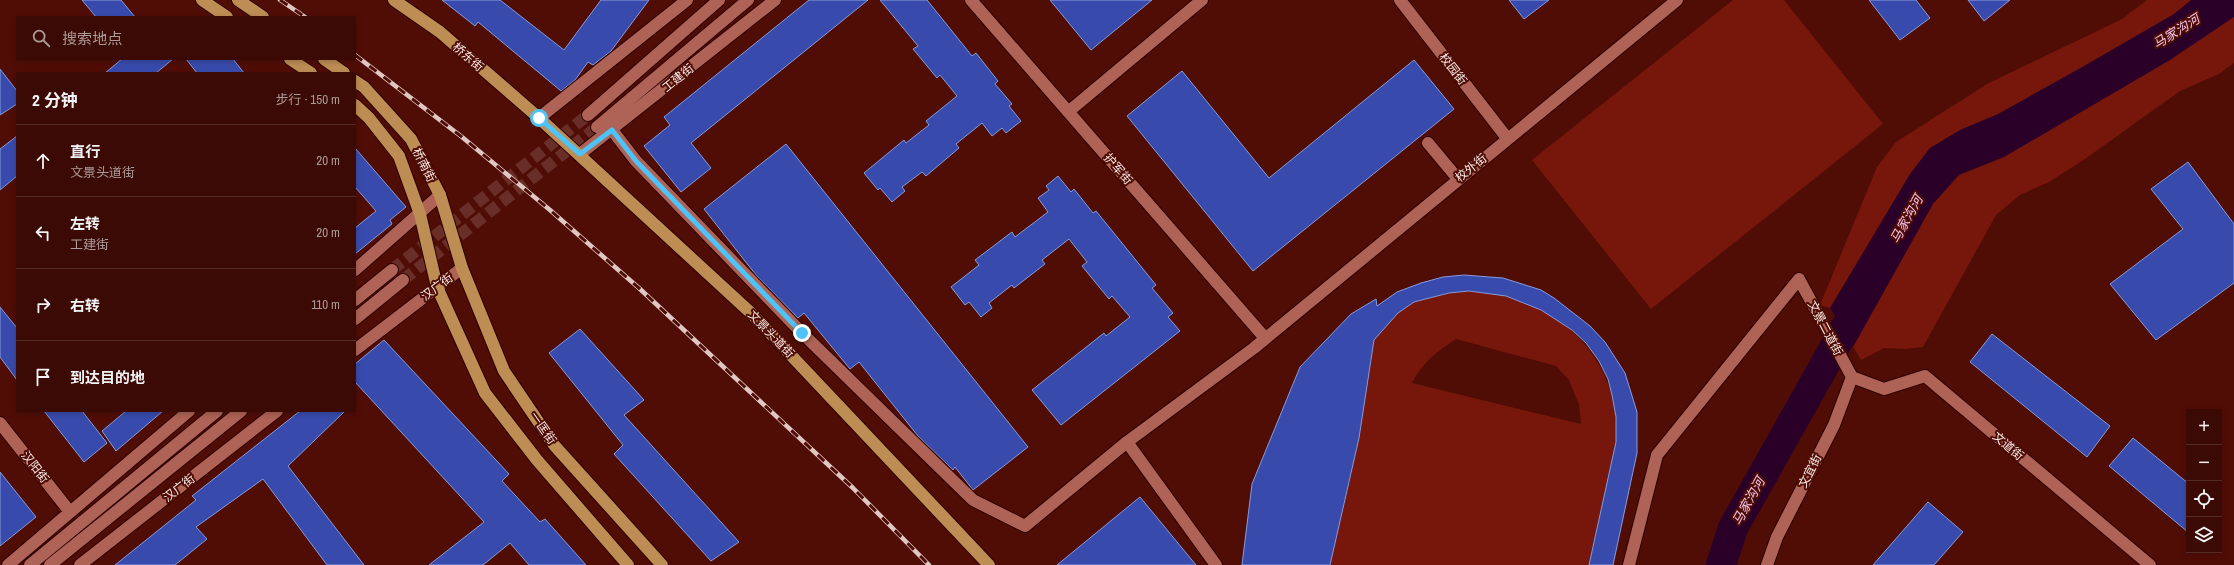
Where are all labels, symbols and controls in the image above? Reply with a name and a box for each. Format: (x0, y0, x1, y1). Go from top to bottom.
water label: 马家沟河 (2150, 9, 2205, 52)
search box (16, 16, 356, 60)
icon: search (30, 27, 52, 49)
text: 搜索地点 (62, 28, 122, 49)
street label: 桥东街 (449, 39, 487, 75)
street label: 校园街 (1436, 50, 1470, 88)
street label: 工建街 (659, 60, 697, 96)
text: 2 分钟 (32, 88, 78, 111)
text: 步行 · 150 m (275, 91, 340, 108)
route start (530, 109, 548, 127)
text: 直行 (70, 141, 100, 162)
street label: 桥南街 (409, 145, 439, 185)
icon: ahead (32, 150, 54, 172)
street label: 护军街 (1100, 150, 1136, 188)
street label: 校外街 (1452, 150, 1490, 186)
text: 20 m (316, 152, 340, 169)
text: 文景头道街 (70, 164, 135, 181)
water label: 马家沟河 (1886, 190, 1928, 246)
text: 左转 (70, 213, 100, 234)
icon: left (32, 222, 54, 244)
text: 20 m (316, 224, 340, 241)
text: 工建街 (70, 236, 109, 253)
street label: 汉广街 (418, 270, 456, 304)
icon: right (32, 294, 54, 316)
text: 右转 (70, 295, 100, 316)
text: 110 m (311, 296, 340, 313)
street label: 文景二道街 (1804, 298, 1846, 358)
street label: 文景头道街 (744, 307, 798, 361)
route end (793, 324, 811, 342)
icon: arrive (32, 366, 54, 388)
text: 到达目的地 (70, 367, 145, 388)
street label: 一匡街 (526, 409, 560, 447)
map controls (2186, 409, 2222, 553)
button: + (2186, 409, 2222, 445)
street label: 文道街 (1989, 428, 2027, 464)
button: − (2186, 445, 2222, 481)
street label: 汉阳街 (18, 448, 52, 486)
street label: 文宜街 (1795, 451, 1825, 491)
street label: 汉广街 (160, 471, 198, 505)
water label: 马家沟河 (1728, 472, 1770, 528)
button: locate (2186, 481, 2222, 517)
button: layers (2186, 517, 2222, 553)

